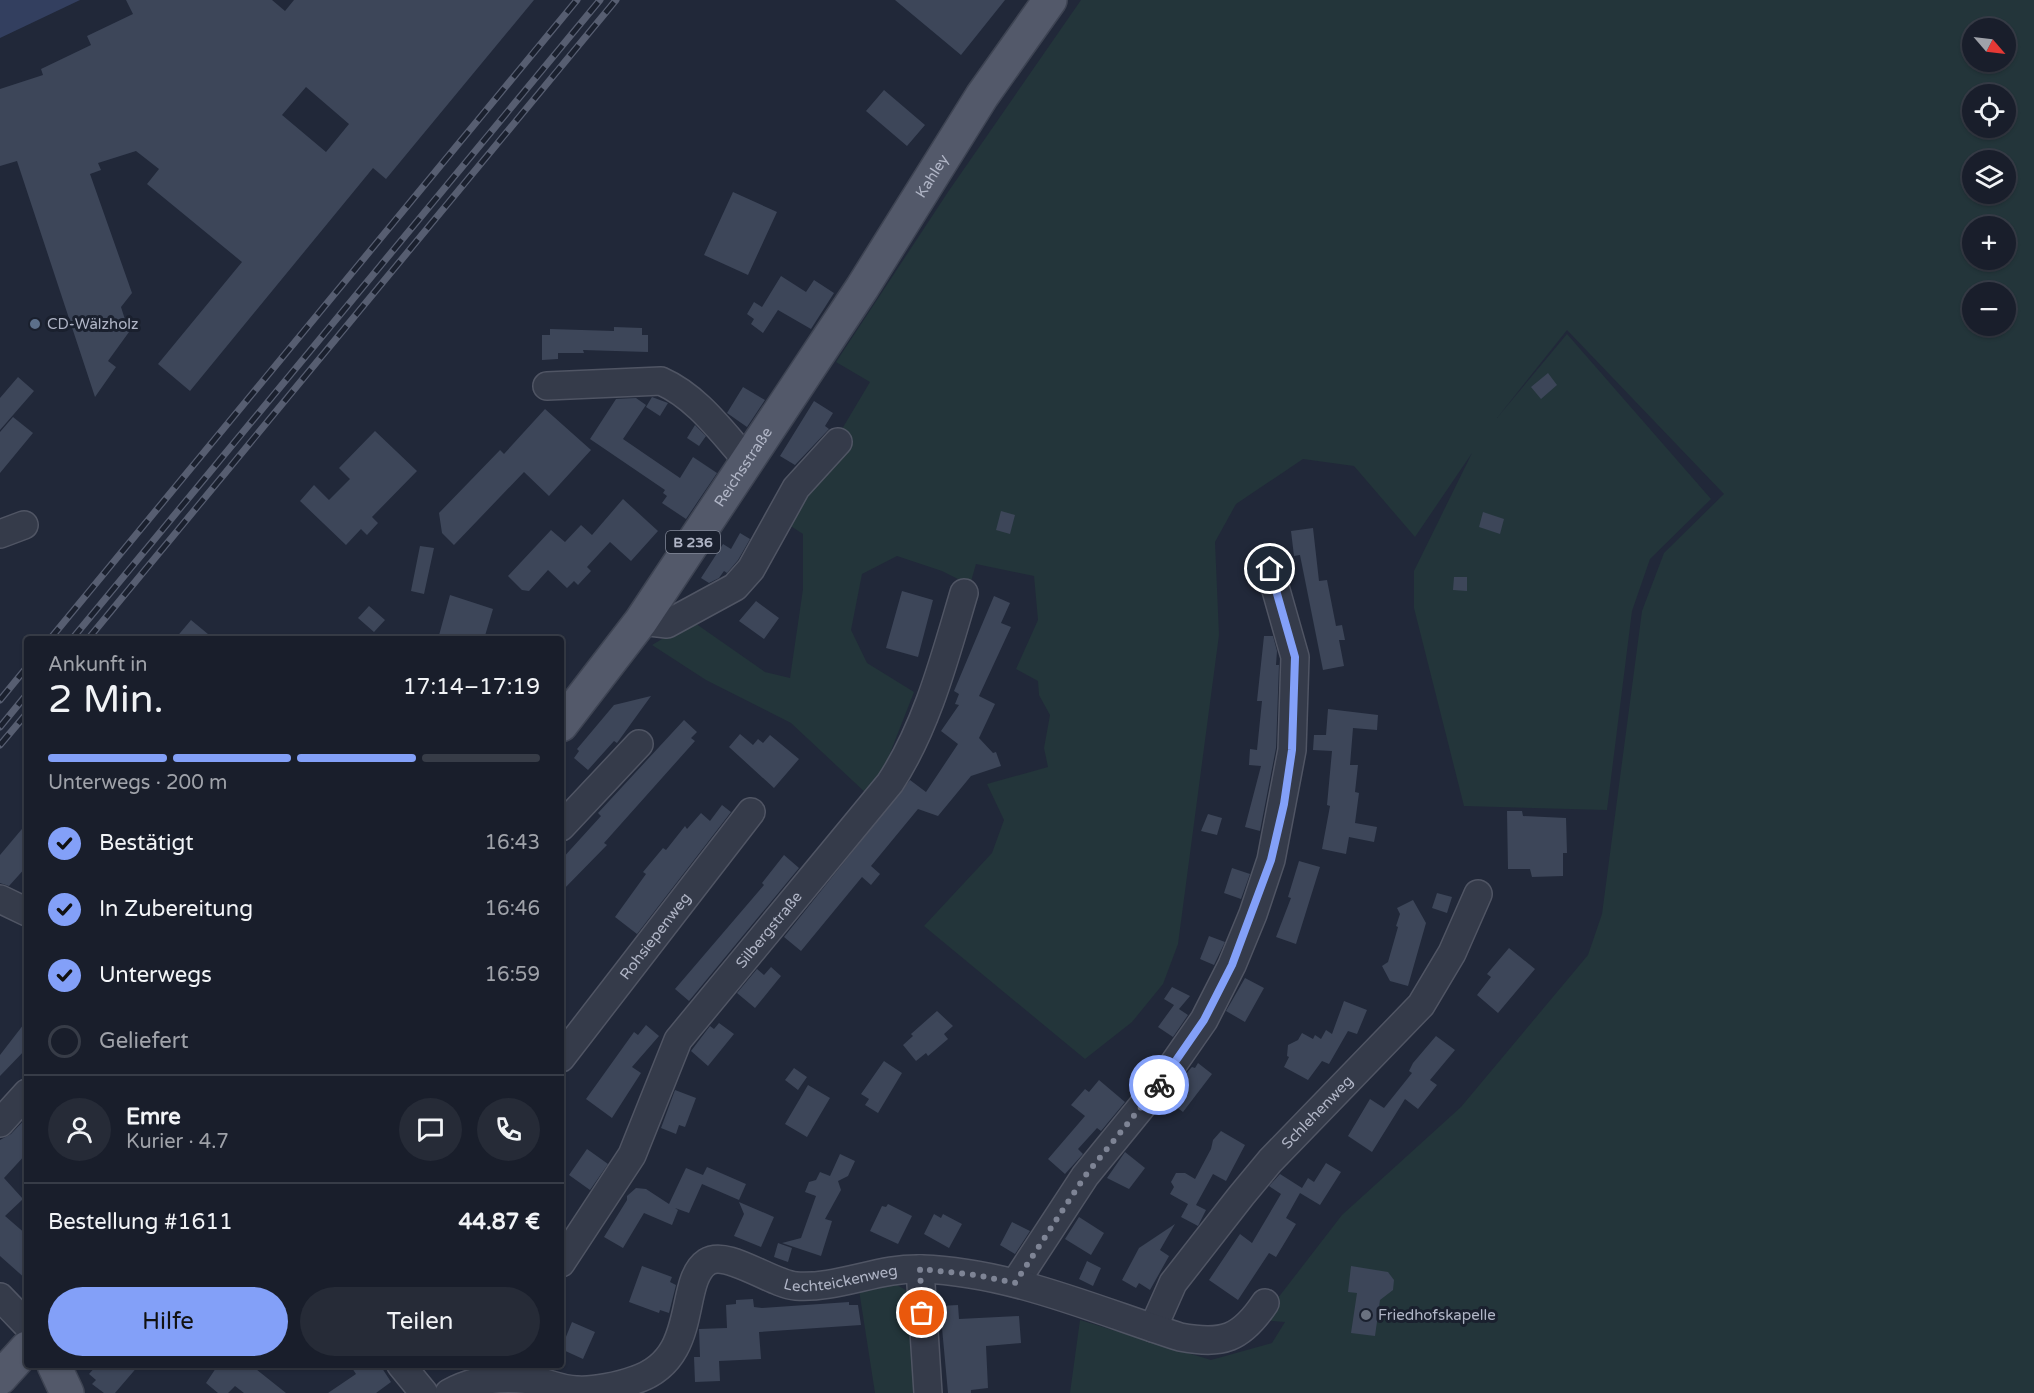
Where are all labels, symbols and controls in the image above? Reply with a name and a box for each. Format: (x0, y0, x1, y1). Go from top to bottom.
north arrow (1962, 18, 2016, 72)
map controls (1962, 18, 2016, 336)
button: locate (1962, 84, 2016, 138)
button: layers (1962, 150, 2016, 204)
street label: Kahley (912, 151, 952, 201)
button: + (1962, 216, 2016, 270)
button: − (1962, 282, 2016, 336)
place label: CD-Wälzholz (47, 315, 138, 333)
marker: CD-Wälzholz (28, 317, 42, 331)
street label: Reichsstraße (710, 424, 776, 510)
road number: B 236 (666, 531, 720, 553)
pin (1244, 543, 1295, 594)
icon: home (1253, 552, 1286, 585)
text: Ankunft in (48, 653, 147, 677)
text: 17:14–17:19 (403, 674, 540, 700)
text: 2 Min. (48, 676, 164, 723)
text: Unterwegs · 200 m (48, 771, 227, 795)
icon: check (48, 827, 81, 860)
text: Bestätigt (99, 830, 194, 856)
text: 16:43 (485, 831, 540, 855)
street label: Silbergstraße (732, 888, 806, 972)
street label: Rohsiepenweg (616, 889, 694, 983)
icon: check (48, 893, 81, 926)
text: In Zubereitung (99, 896, 253, 922)
text: 16:46 (485, 897, 540, 921)
icon: check (48, 959, 81, 992)
text: Unterwegs (99, 962, 212, 988)
text: 16:59 (485, 963, 540, 987)
text: Geliefert (99, 1028, 189, 1054)
courier (1129, 1055, 1189, 1115)
icon: bike (1143, 1069, 1176, 1102)
street label: Schlehenweg (1278, 1072, 1357, 1153)
button: person (48, 1098, 111, 1161)
button: chat (399, 1098, 462, 1161)
button: phone (477, 1098, 540, 1161)
text: Emre (126, 1104, 181, 1130)
text: Kurier · 4.7 (126, 1130, 229, 1154)
text: Bestellung #1611 (48, 1209, 233, 1235)
text: 44.87 € (458, 1209, 540, 1235)
street label: Lechteickenweg (782, 1261, 899, 1295)
button: Hilfe (48, 1287, 288, 1356)
button: Teilen (300, 1287, 540, 1356)
pin (896, 1287, 947, 1338)
icon: bag (905, 1296, 938, 1329)
place label: Friedhofskapelle (1378, 1306, 1496, 1324)
marker: Friedhofskapelle (1359, 1308, 1373, 1322)

